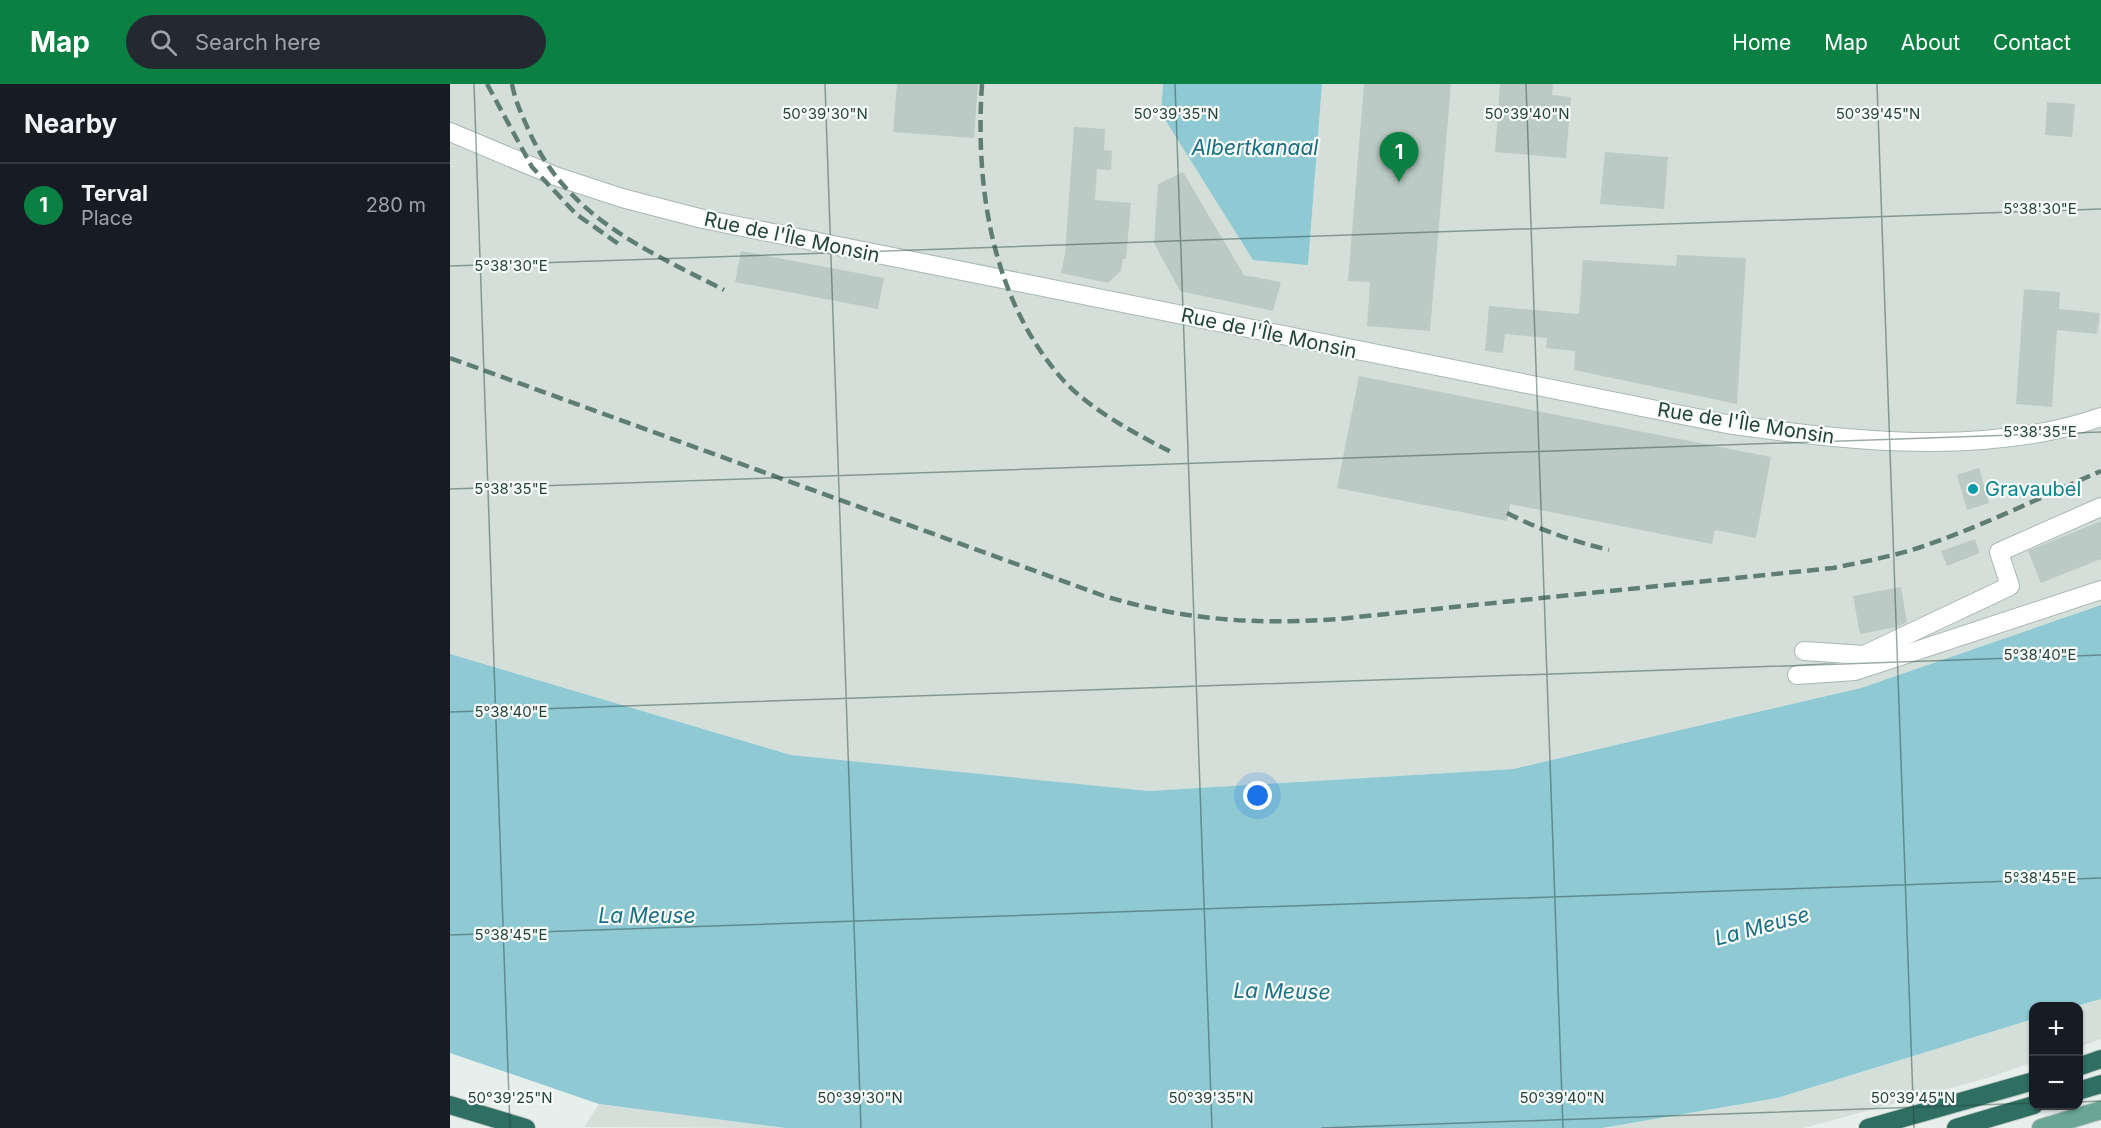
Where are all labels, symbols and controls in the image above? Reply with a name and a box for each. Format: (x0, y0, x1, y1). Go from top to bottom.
search box (126, 15, 546, 69)
text: Map (30, 25, 90, 59)
icon: search (147, 26, 180, 59)
text: Search here (195, 29, 321, 55)
text: Home (1732, 30, 1791, 55)
text: Map (1824, 30, 1868, 55)
text: About (1901, 30, 1960, 55)
text: Contact (1993, 30, 2071, 55)
text: 50°39'30"N (782, 104, 868, 123)
text: 50°39'35"N (1133, 104, 1219, 123)
text: 50°39'40"N (1485, 104, 1569, 123)
text: 50°39'45"N (1836, 104, 1920, 123)
text: Nearby (24, 108, 117, 139)
pin: 1 (1380, 132, 1418, 182)
water label: Albertkanaal (1191, 135, 1319, 160)
text: Terval (81, 180, 148, 206)
text: 1 (39, 193, 48, 217)
text: 280 m (366, 193, 426, 217)
text: 5°38'30"E (2003, 199, 2077, 218)
text: Place (81, 206, 133, 230)
street label: Rue de l'Île Monsin (702, 207, 882, 267)
text: 5°38'30"E (474, 256, 548, 275)
street label: Rue de l'Île Monsin (1179, 303, 1359, 363)
street label: Rue de l'Île Monsin (1656, 397, 1836, 449)
text: 5°38'35"E (2003, 422, 2077, 441)
place label: Gravaubel (1985, 477, 2081, 501)
text: 5°38'35"E (474, 479, 548, 498)
marker: Gravaubel (1966, 482, 1980, 496)
text: 5°38'40"E (2003, 645, 2077, 664)
text: 5°38'40"E (474, 702, 548, 721)
your location (1243, 781, 1272, 810)
text: 5°38'45"E (2004, 868, 2076, 887)
water label: La Meuse (1712, 901, 1812, 951)
water label: La Meuse (598, 903, 696, 928)
text: 5°38'45"E (475, 925, 547, 944)
water label: La Meuse (1233, 978, 1331, 1004)
map controls (2029, 1002, 2083, 1110)
button: + (2029, 1002, 2083, 1056)
button: − (2029, 1056, 2083, 1110)
text: 50°39'25"N (467, 1088, 553, 1107)
text: 50°39'30"N (817, 1088, 903, 1107)
text: 50°39'35"N (1168, 1088, 1254, 1107)
text: 50°39'40"N (1520, 1088, 1604, 1107)
text: 50°39'45"N (1871, 1088, 1955, 1107)

